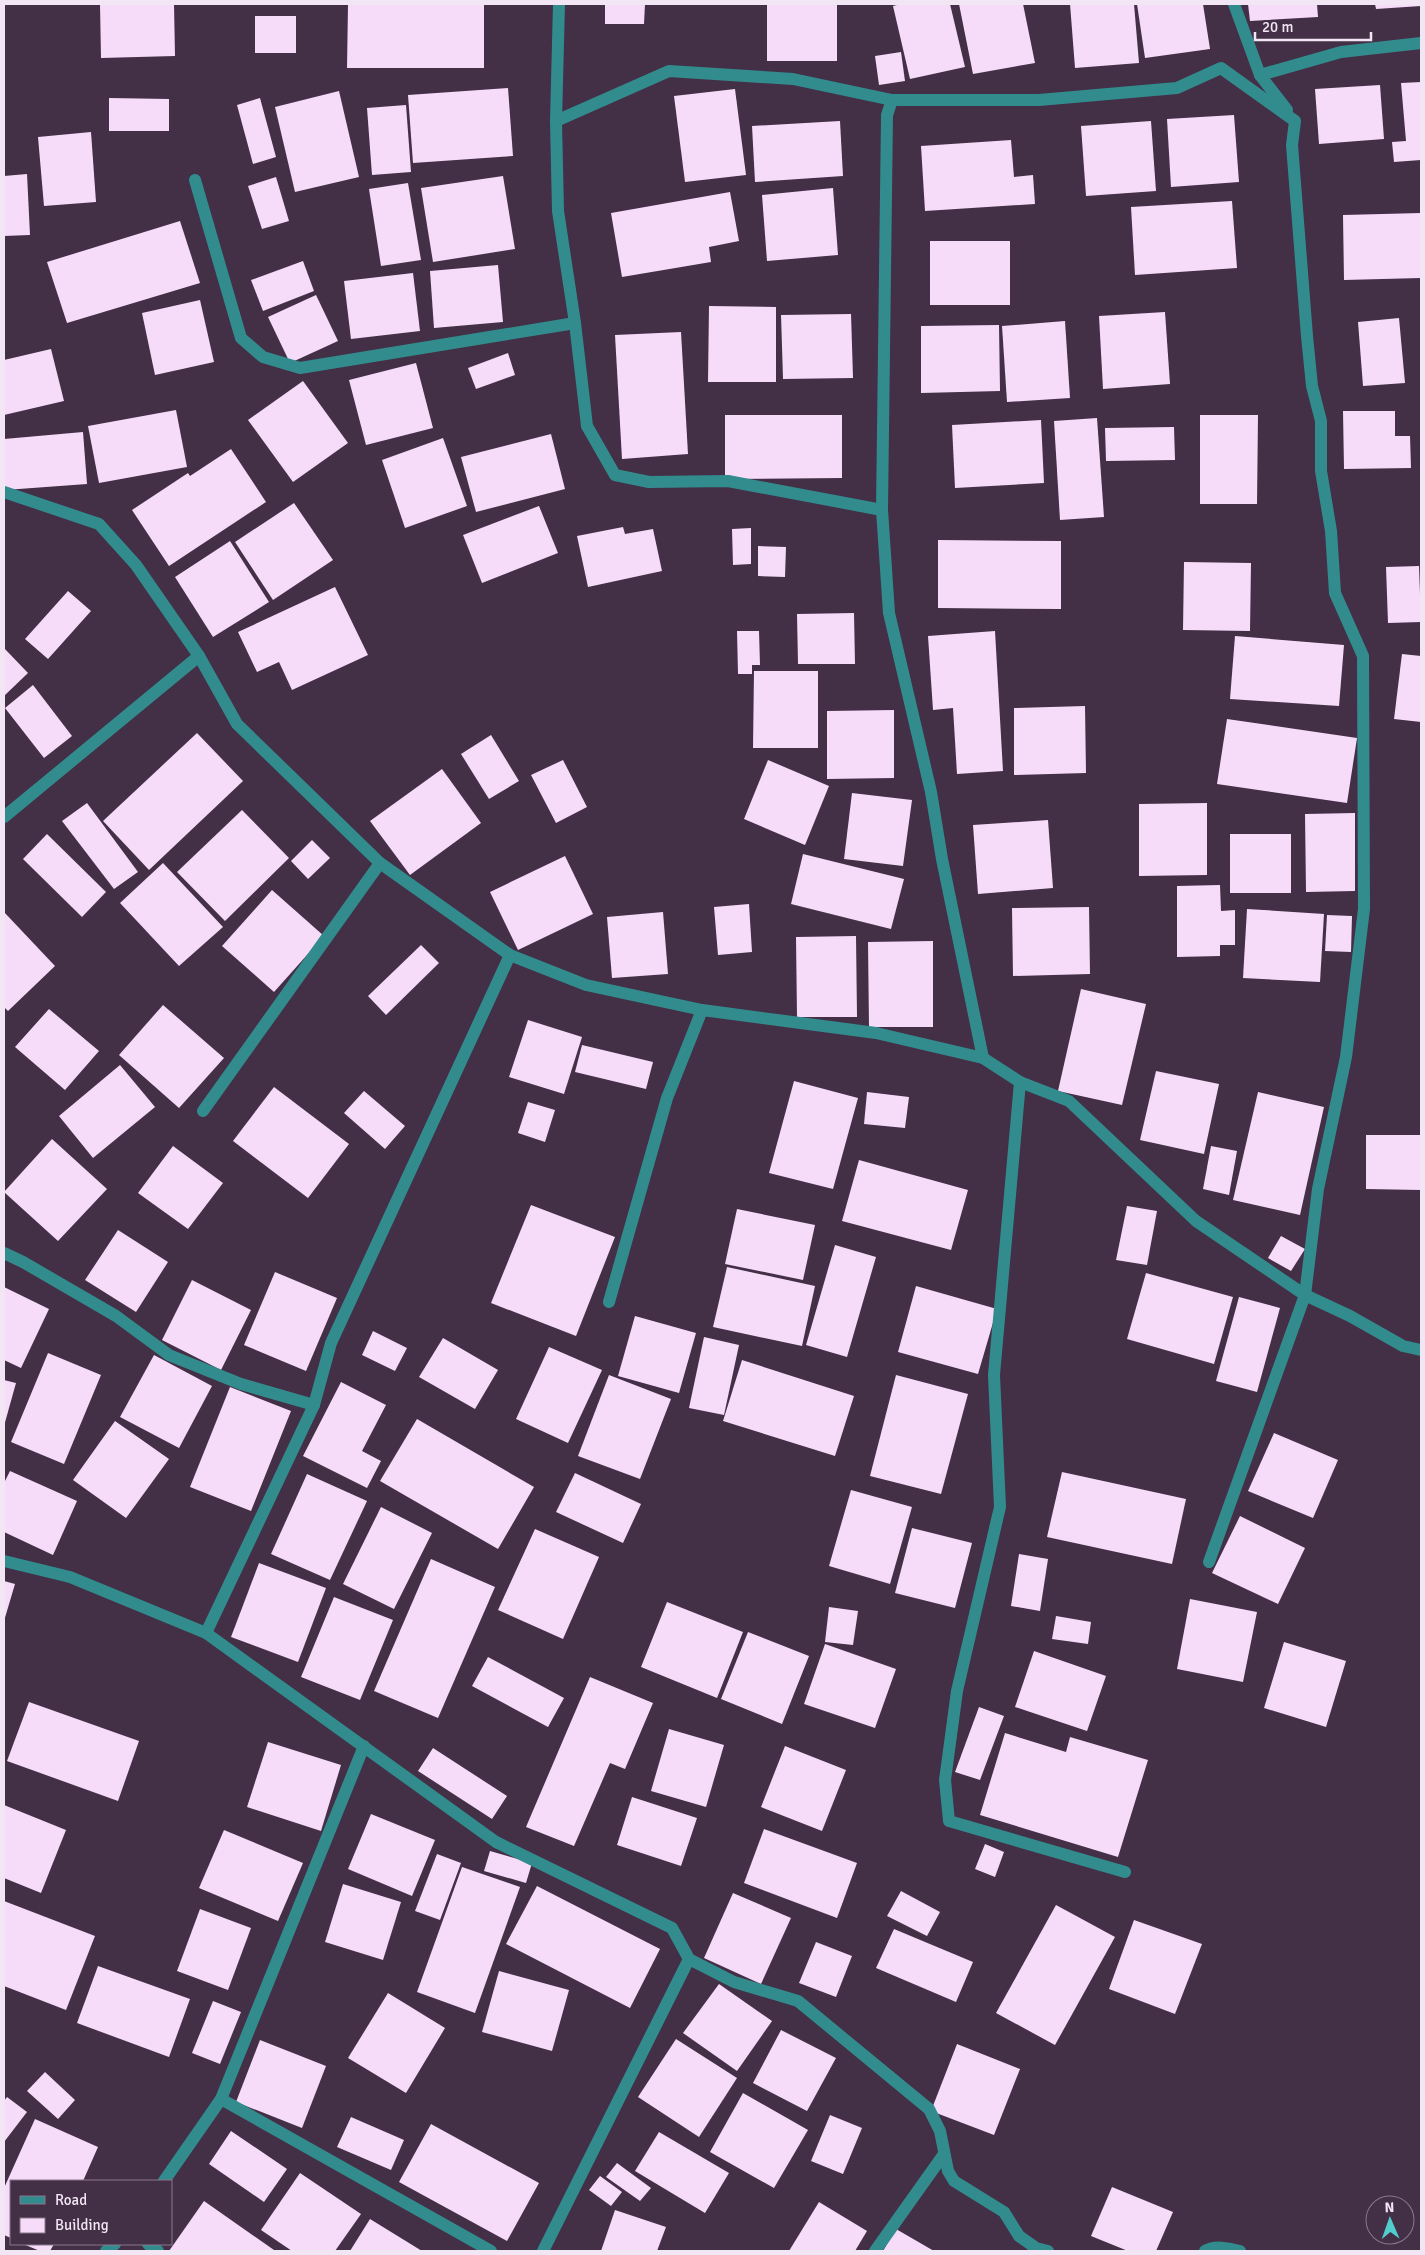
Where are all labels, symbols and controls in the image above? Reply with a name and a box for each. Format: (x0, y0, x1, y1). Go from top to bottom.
scale bar (1255, 10, 1371, 42)
text: 20 m (1262, 18, 1293, 36)
legend (10, 2180, 172, 2245)
text: Road (55, 2191, 87, 2209)
north arrow (1365, 2195, 1415, 2245)
text: N (1384, 2199, 1395, 2216)
text: Building (55, 2216, 109, 2234)

